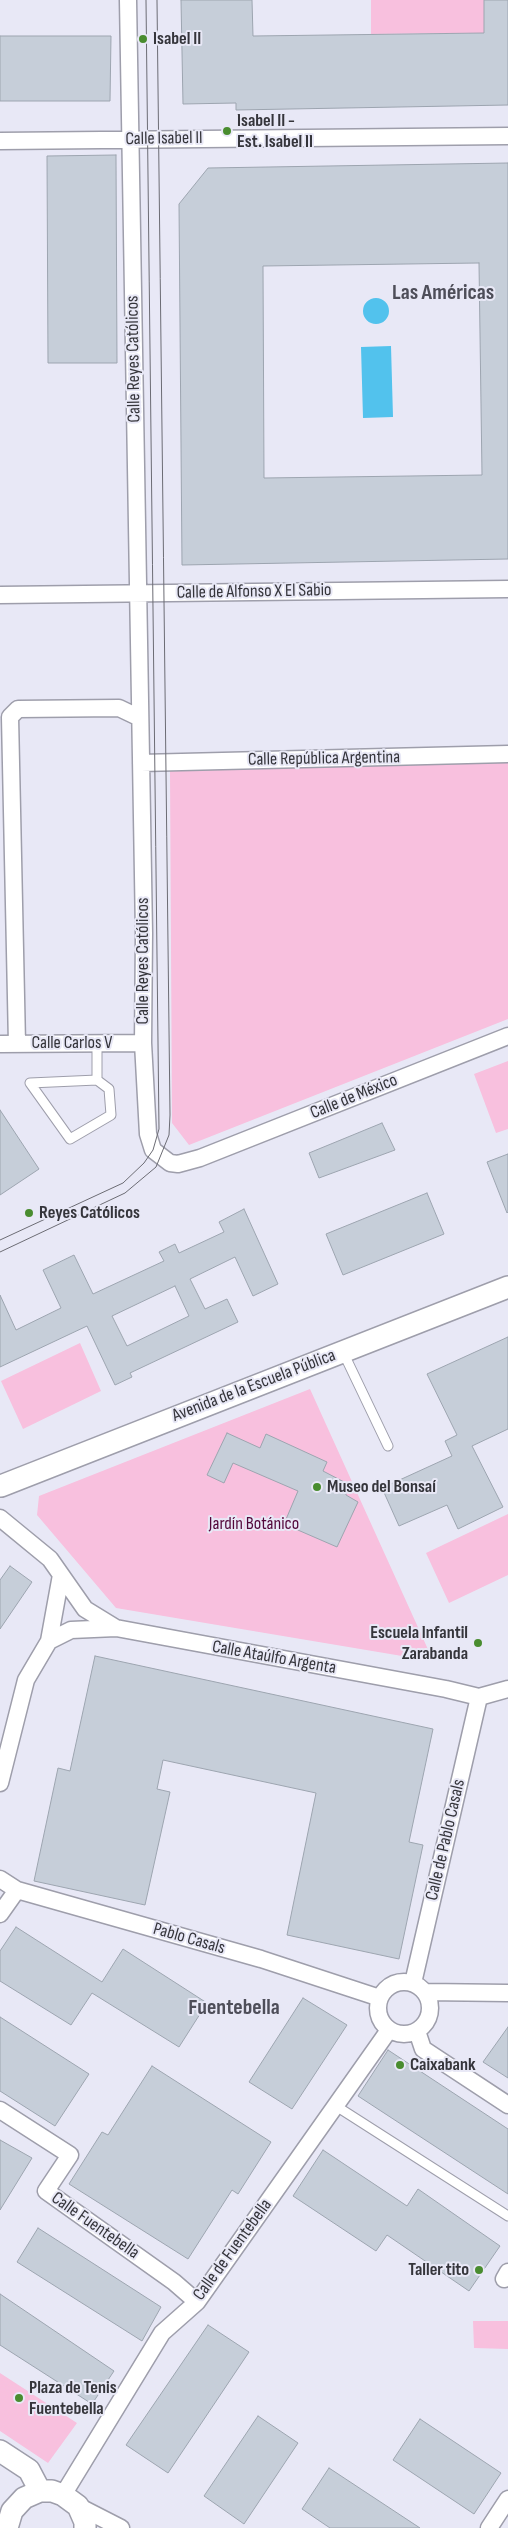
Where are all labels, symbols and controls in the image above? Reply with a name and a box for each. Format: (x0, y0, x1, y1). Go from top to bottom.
place label: Isabel II (153, 28, 201, 50)
marker: Isabel II (137, 33, 149, 45)
place label: Isabel II - Est. Isabel II (237, 110, 313, 152)
marker: Isabel II - Est. Isabel II (221, 125, 233, 137)
street label: Calle Isabel II (125, 128, 203, 150)
district label: Las Américas (392, 280, 494, 306)
street label: Calle Reyes Católicos (122, 295, 146, 423)
street label: Calle de Alfonso X El Sabio (176, 580, 332, 604)
street label: Calle República Argentina (248, 747, 400, 771)
street label: Calle Reyes Católicos (132, 897, 154, 1025)
street label: Calle Carlos V (32, 1032, 112, 1054)
street label: Calle de México (307, 1070, 401, 1124)
place label: Reyes Católicos (39, 1202, 140, 1224)
marker: Reyes Católicos (23, 1207, 35, 1219)
street label: Avenida de la Escuela Pública (169, 1345, 339, 1427)
place label: Museo del Bonsaí (327, 1476, 436, 1498)
marker: Museo del Bonsaí (311, 1481, 323, 1493)
park label: Jardín Botánico (209, 1513, 299, 1535)
place label: Escuela Infantil Zarabanda (370, 1622, 468, 1665)
street label: Calle Ataúlfo Argenta (210, 1636, 338, 1680)
marker: Escuela Infantil Zarabanda (472, 1637, 484, 1649)
street label: Calle de Pablo Casals (422, 1777, 470, 1903)
street label: Pablo Casals (150, 1918, 228, 1960)
district label: Fuentebella (188, 1995, 280, 2021)
place label: Caixabank (410, 2054, 476, 2076)
marker: Caixabank (394, 2059, 406, 2071)
street label: Calle Fuentebella (47, 2188, 143, 2264)
street label: Calle de Fuentebella (189, 2195, 277, 2305)
place label: Taller tito (408, 2259, 469, 2281)
marker: Taller tito (473, 2264, 485, 2276)
place label: Plaza de Tenis Fuentebella (29, 2377, 117, 2420)
marker: Plaza de Tenis Fuentebella (13, 2392, 25, 2404)

